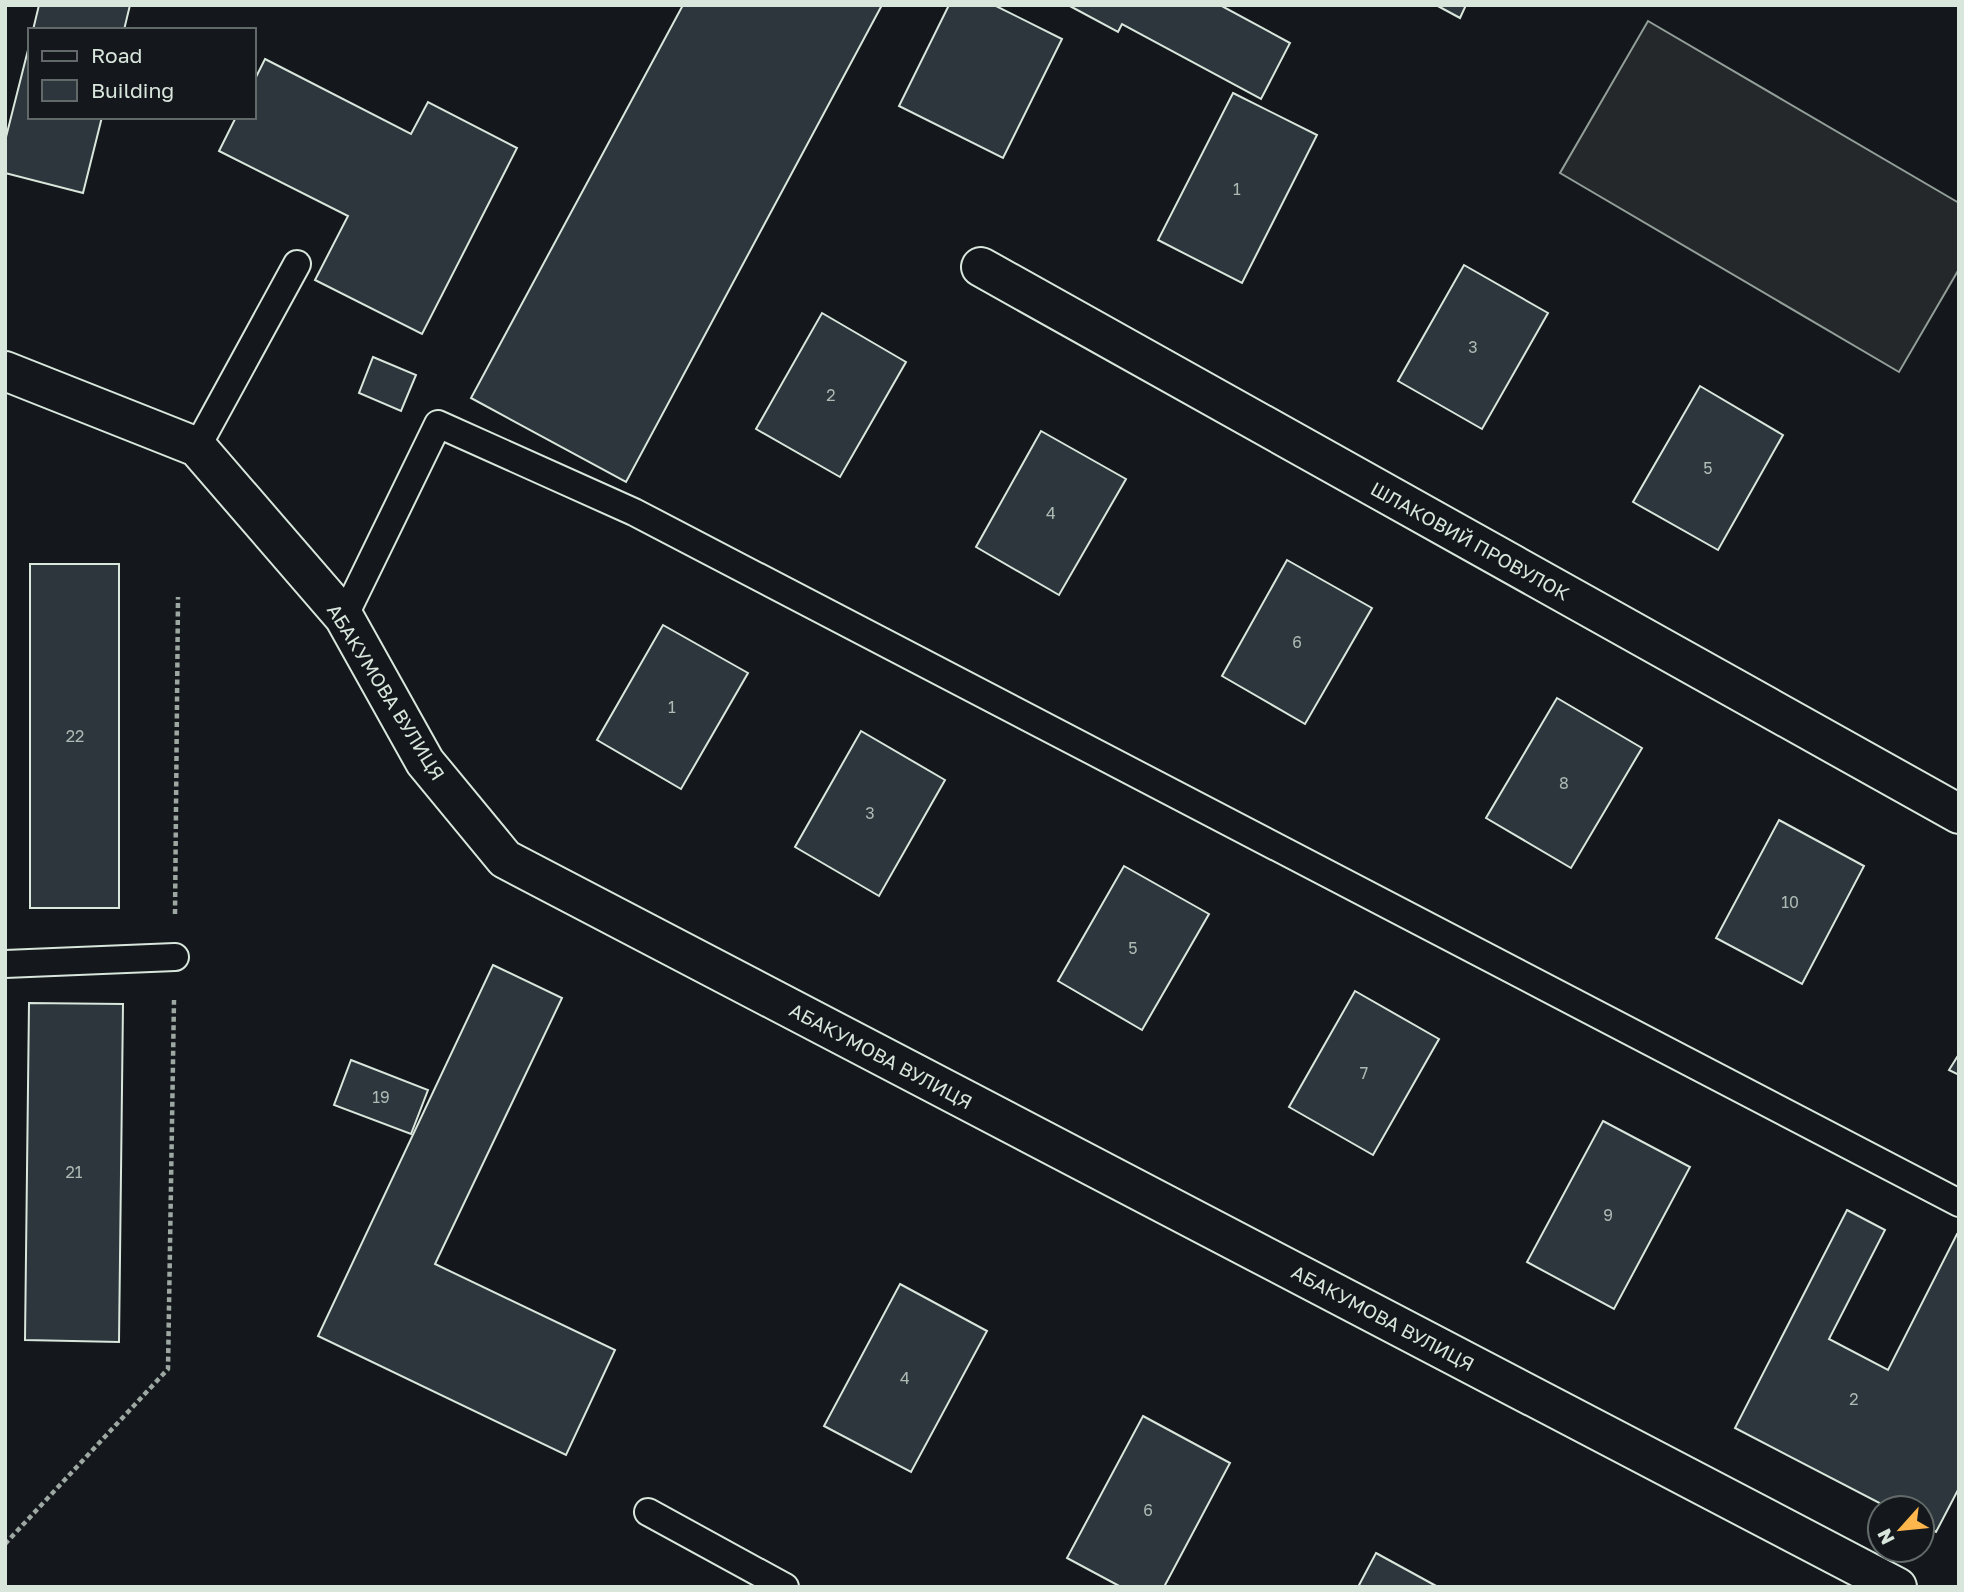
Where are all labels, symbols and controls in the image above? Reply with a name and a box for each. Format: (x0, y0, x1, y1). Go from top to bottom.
legend (28, 28, 256, 119)
text: Road (91, 42, 142, 68)
text: Building (91, 77, 174, 103)
house number: 1 (1233, 179, 1241, 199)
house number: 3 (1468, 337, 1478, 357)
house number: 2 (826, 385, 836, 405)
house number: 5 (1703, 458, 1713, 478)
street label: ШЛАКОВИЙ ПРОВУЛОК (1367, 476, 1573, 605)
house number: 4 (1046, 503, 1056, 523)
street label: АБАКУМОВА ВУЛИЦЯ (323, 599, 450, 784)
house number: 6 (1292, 632, 1302, 652)
house number: 1 (668, 697, 676, 717)
house number: 22 (66, 726, 84, 746)
house number: 8 (1559, 773, 1569, 793)
house number: 3 (865, 803, 875, 823)
house number: 10 (1781, 892, 1799, 912)
house number: 5 (1128, 938, 1138, 958)
street label: АБАКУМОВА ВУЛИЦЯ (786, 998, 976, 1113)
house number: 7 (1360, 1063, 1368, 1083)
house number: 19 (372, 1087, 390, 1107)
house number: 21 (65, 1162, 83, 1182)
house number: 9 (1603, 1205, 1613, 1225)
street label: АБАКУМОВА ВУЛИЦЯ (1288, 1260, 1478, 1375)
house number: 4 (900, 1368, 910, 1388)
house number: 2 (1849, 1389, 1859, 1409)
north arrow (1866, 1494, 1936, 1564)
house number: 6 (1143, 1500, 1153, 1520)
text: N (1872, 1525, 1899, 1549)

